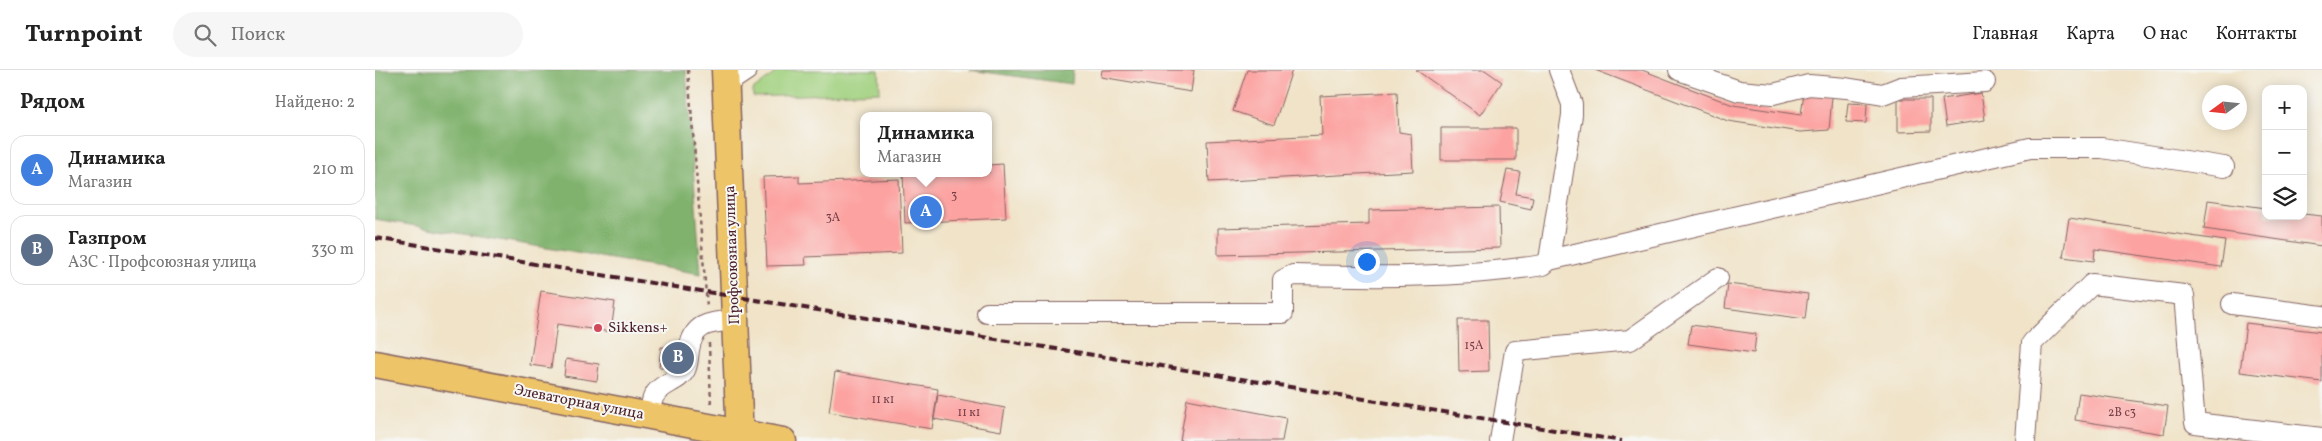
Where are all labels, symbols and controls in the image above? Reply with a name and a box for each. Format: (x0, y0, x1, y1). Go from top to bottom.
search box (173, 12, 523, 57)
text: Turnpoint (25, 18, 143, 52)
icon: search (191, 21, 219, 49)
text: Поиск (231, 22, 285, 48)
text: Главная (1972, 22, 2038, 47)
text: Карта (2066, 22, 2115, 47)
text: О нас (2143, 22, 2188, 47)
text: Контакты (2216, 22, 2297, 47)
north arrow (2202, 85, 2247, 130)
map controls (2262, 85, 2307, 220)
button: + (2262, 85, 2307, 130)
text: Рядом (20, 88, 85, 117)
text: Найдено: 2 (275, 92, 355, 114)
popup (860, 112, 992, 177)
text: Динамика (877, 121, 975, 147)
button: − (2262, 130, 2307, 175)
text: Динамика (68, 146, 166, 172)
text: Магазин (877, 147, 941, 169)
text: A (31, 159, 43, 181)
text: 210 m (312, 159, 354, 181)
text: Магазин (68, 172, 132, 194)
button: layers (2262, 175, 2307, 220)
street label: Профсоюзная улица (720, 185, 746, 325)
house number: 3 (951, 188, 957, 204)
pin: A (910, 193, 942, 231)
house number: 3А (826, 210, 841, 226)
text: Газпром (68, 226, 146, 252)
text: B (32, 239, 42, 261)
text: 330 m (311, 239, 354, 261)
your location (1354, 249, 1380, 275)
text: АЗС · Профсоюзная улица (68, 252, 257, 274)
place label: Sikkens+ (608, 318, 668, 339)
marker: Sikkens+ (592, 322, 604, 334)
house number: 15А (1465, 338, 1484, 354)
pin: B (662, 339, 694, 377)
street label: Элеваторная улица (512, 380, 646, 426)
house number: 11 к1 (872, 392, 894, 408)
house number: 11 к1 (958, 405, 980, 421)
house number: 2В с3 (2108, 405, 2136, 421)

